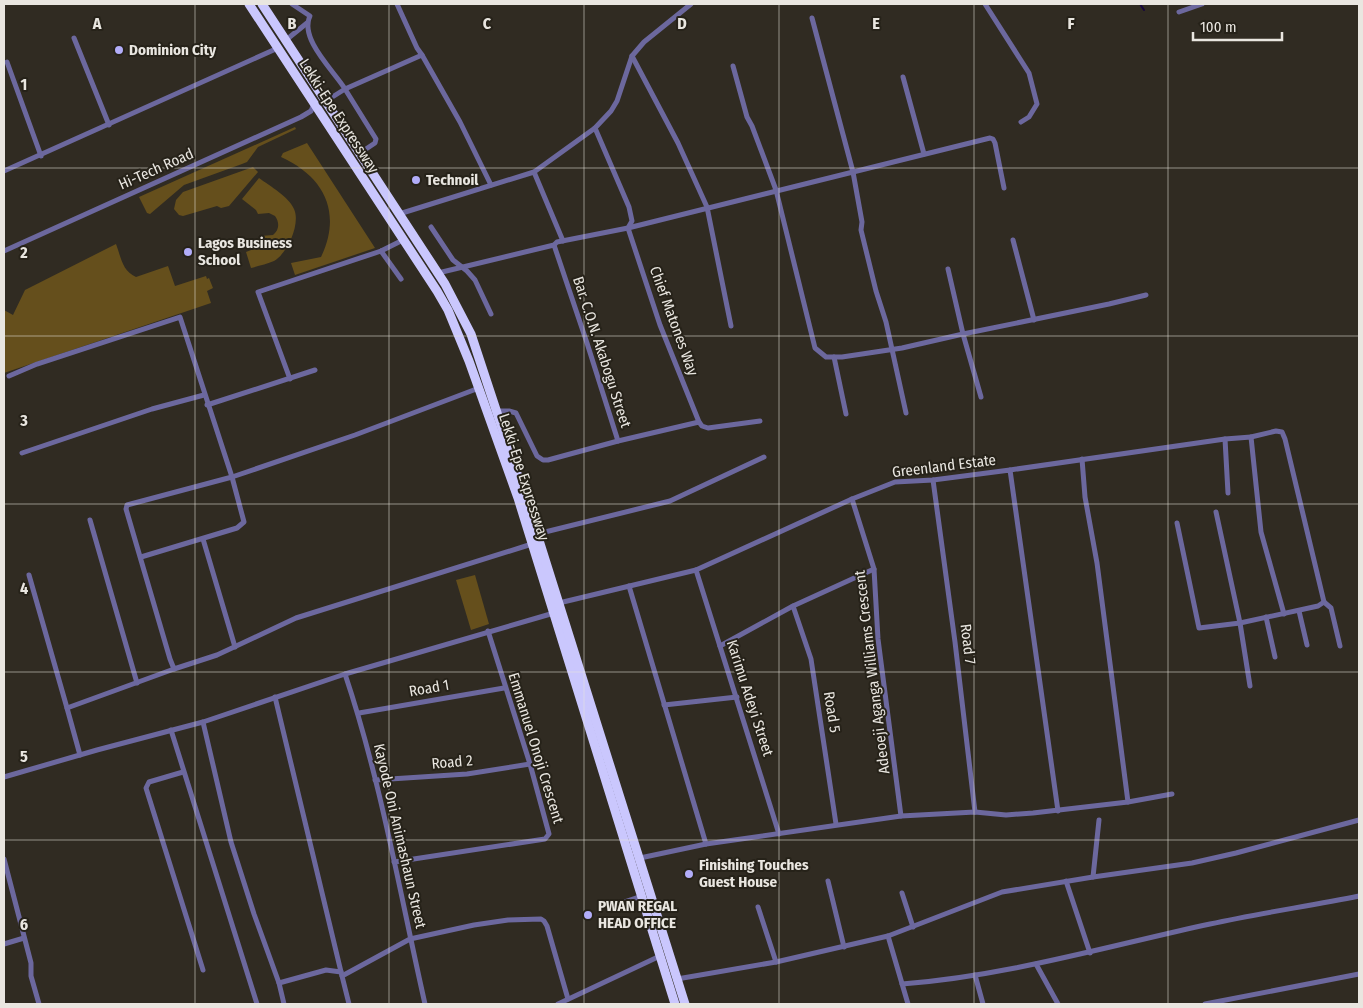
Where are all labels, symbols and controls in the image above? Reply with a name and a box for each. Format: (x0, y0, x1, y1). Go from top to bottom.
scale bar (1193, 10, 1282, 42)
text: A (92, 14, 102, 33)
text: B (288, 14, 297, 33)
text: C (483, 14, 492, 33)
text: D (677, 14, 687, 33)
text: E (872, 14, 880, 33)
text: F (1067, 14, 1075, 33)
text: 100 m (1200, 18, 1237, 36)
place label: Dominion City (129, 41, 217, 59)
marker: Dominion City (113, 44, 125, 56)
street label: Lekki-Epe Expressway (295, 55, 383, 177)
text: 1 (21, 75, 27, 94)
street label: Hi-Tech Road (116, 144, 196, 194)
place label: Technoil (426, 171, 479, 189)
marker: Technoil (410, 174, 422, 186)
place label: Lagos Business School (198, 234, 293, 269)
text: 2 (19, 243, 28, 262)
marker: Lagos Business School (182, 246, 194, 258)
street label: Chief Matones Way (646, 264, 702, 378)
street label: Bar. C.O.N. Akabogu Street (569, 274, 635, 430)
text: 3 (19, 411, 28, 430)
street label: Lekki-Epe Expressway (495, 411, 553, 543)
street label: Greenland Estate (891, 451, 997, 481)
street label: Adeoeji Aganga Williams Crescent (851, 569, 893, 775)
text: 4 (20, 579, 28, 598)
street label: Road 7 (957, 623, 979, 665)
street label: Karimu Adeyi Street (723, 638, 777, 759)
street label: Emmanuel Onoji Crescent (504, 670, 568, 826)
street label: Road 1 (408, 676, 450, 700)
street label: Road 5 (820, 690, 844, 734)
street label: Kayode Oni Animashaun Street (370, 742, 430, 930)
text: 5 (20, 747, 28, 766)
street label: Road 2 (431, 751, 474, 773)
place label: Finishing Touches Guest House (699, 856, 809, 891)
marker: Finishing Touches Guest House (683, 868, 695, 880)
place label: PWAN REGAL HEAD OFFICE (598, 897, 677, 932)
marker: PWAN REGAL HEAD OFFICE (582, 909, 594, 921)
text: 6 (20, 915, 28, 934)

